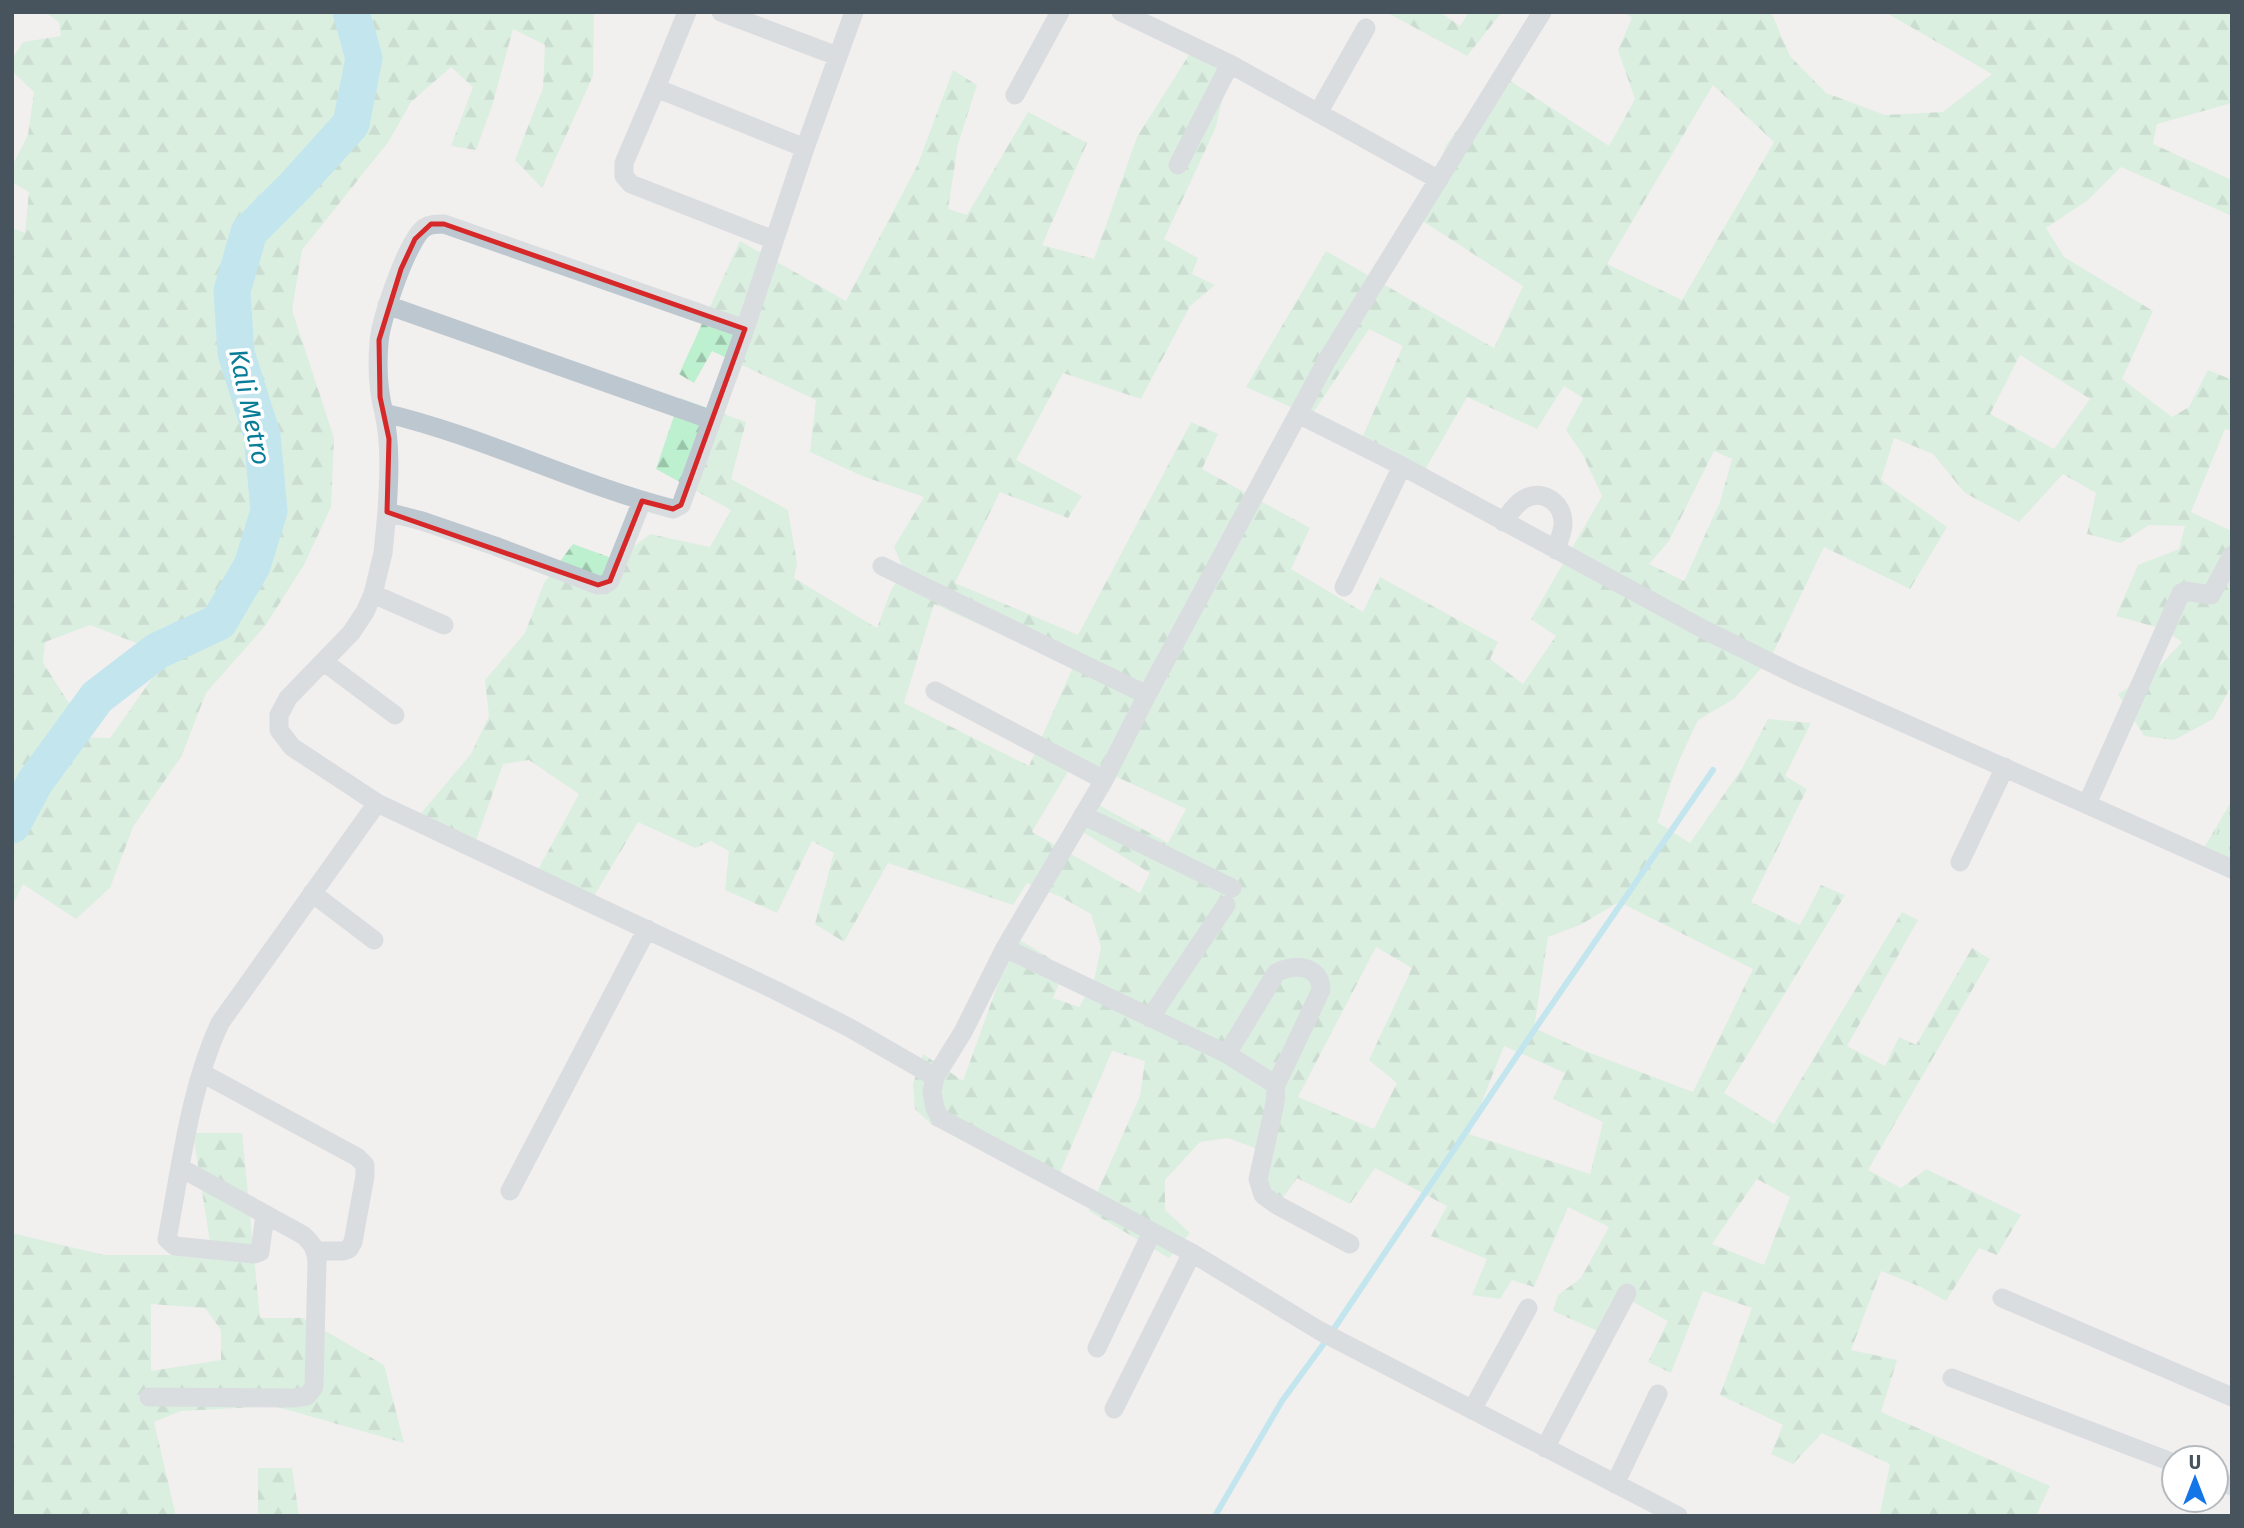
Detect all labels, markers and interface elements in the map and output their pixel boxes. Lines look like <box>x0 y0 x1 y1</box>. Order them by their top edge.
water label: Kali Metro <box>222 346 277 468</box>
north arrow <box>2160 1444 2230 1514</box>
text: U <box>2189 1451 2201 1474</box>

